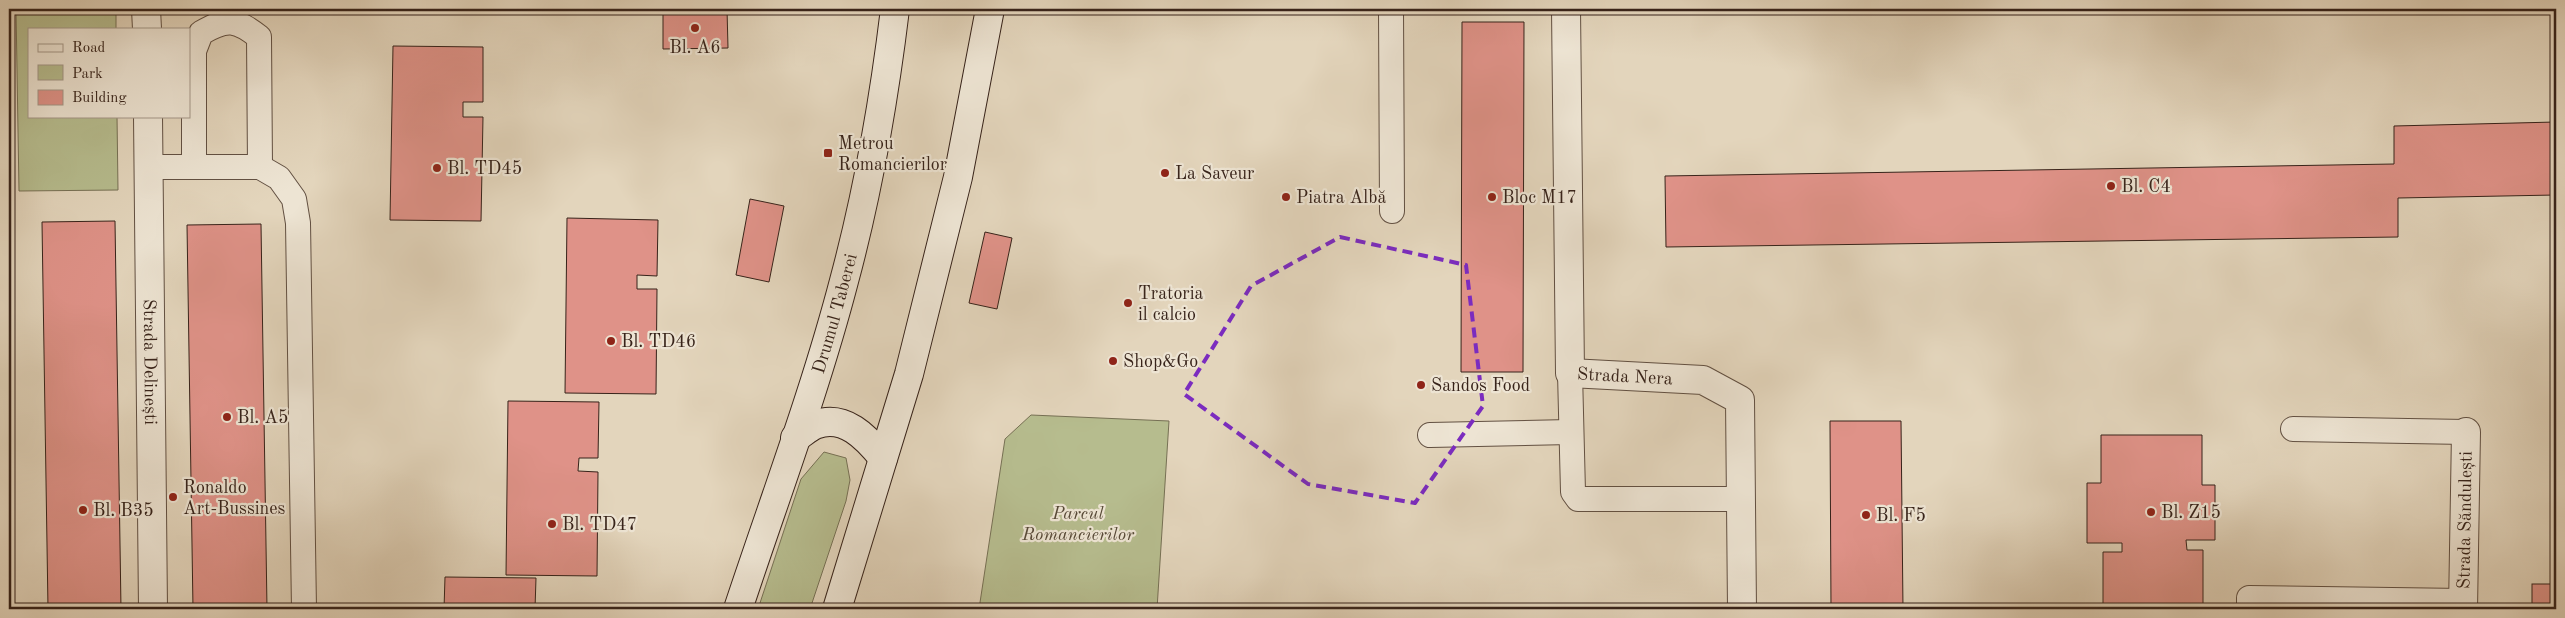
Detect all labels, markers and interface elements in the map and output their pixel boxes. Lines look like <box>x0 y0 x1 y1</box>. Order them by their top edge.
marker: Bl. A6 <box>689 22 701 34</box>
legend <box>28 28 190 118</box>
place label: Bl. A6 <box>669 39 721 57</box>
text: Road <box>72 41 106 56</box>
text: Park <box>72 67 103 82</box>
text: Building <box>72 91 127 106</box>
place label: Metrou Romancierilor <box>838 135 948 174</box>
marker: Metrou Romancierilor <box>822 147 834 159</box>
place label: Bl. TD45 <box>447 160 522 178</box>
marker: Bl. TD45 <box>431 162 443 174</box>
place label: La Saveur <box>1175 165 1255 183</box>
marker: La Saveur <box>1159 167 1171 179</box>
place label: Bl. C4 <box>2121 178 2171 196</box>
marker: Bl. C4 <box>2105 180 2117 192</box>
place label: Piatra Albă <box>1296 189 1386 207</box>
place label: Bloc M17 <box>1502 189 1577 207</box>
marker: Piatra Albă <box>1280 191 1292 203</box>
marker: Bloc M17 <box>1486 191 1498 203</box>
street label: Drumul Taberei <box>810 252 861 376</box>
place label: Tratoria il calcio <box>1138 285 1204 324</box>
marker: Tratoria il calcio <box>1122 297 1134 309</box>
street label: Strada Delinești <box>140 299 159 425</box>
place label: Bl. TD46 <box>621 333 696 351</box>
marker: Bl. TD46 <box>605 335 617 347</box>
place label: Shop&Go <box>1123 353 1198 371</box>
marker: Shop&Go <box>1107 355 1119 367</box>
street label: Strada Nera <box>1577 365 1673 388</box>
place label: Sandos Food <box>1431 377 1530 395</box>
marker: Sandos Food <box>1415 379 1427 391</box>
place label: Bl. A5 <box>237 409 289 427</box>
marker: Bl. A5 <box>221 411 233 423</box>
street label: Strada Săndulești <box>2455 451 2476 589</box>
place label: Ronaldo Art-Bussines <box>183 479 286 518</box>
marker: Ronaldo Art-Bussines <box>167 491 179 503</box>
place label: Bl. B35 <box>93 502 154 520</box>
marker: Bl. B35 <box>77 504 89 516</box>
place label: Bl. Z15 <box>2161 504 2221 522</box>
park label: Parcul Romancierilor <box>1021 505 1135 544</box>
marker: Bl. Z15 <box>2145 506 2157 518</box>
place label: Bl. F5 <box>1876 507 1926 525</box>
marker: Bl. F5 <box>1860 509 1872 521</box>
place label: Bl. TD47 <box>562 516 637 534</box>
marker: Bl. TD47 <box>546 518 558 530</box>

